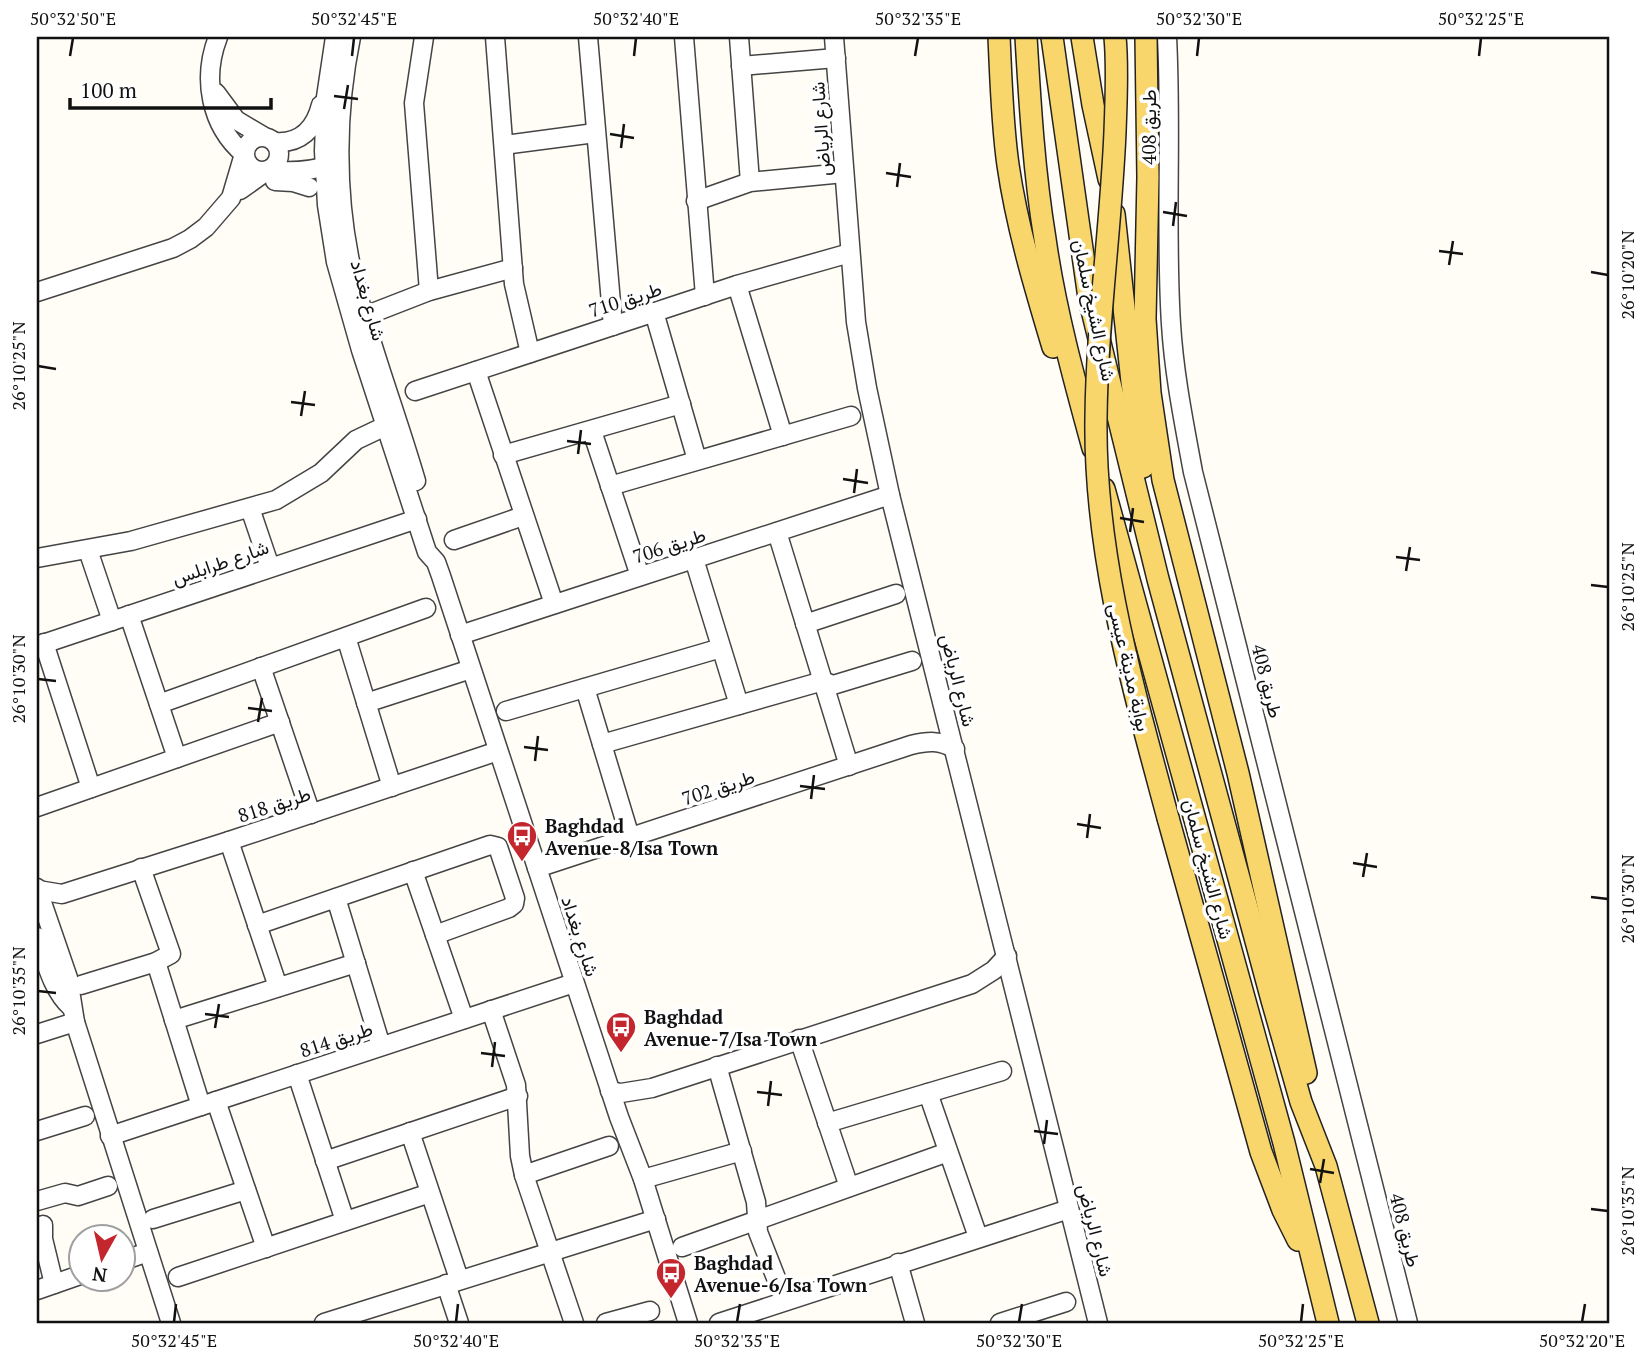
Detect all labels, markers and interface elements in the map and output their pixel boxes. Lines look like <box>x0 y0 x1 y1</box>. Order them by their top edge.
text: 50°32'50"E <box>30 6 116 30</box>
text: 50°32'45"E <box>311 6 397 30</box>
text: 50°32'40"E <box>593 6 679 30</box>
text: 50°32'35"E <box>875 6 961 30</box>
text: 50°32'30"E <box>1156 6 1242 30</box>
text: 50°32'25"E <box>1438 6 1524 30</box>
scale bar <box>70 66 271 110</box>
text: 100 m <box>80 76 137 104</box>
street label: شارع الرياض <box>804 81 837 177</box>
street label: طريق 408 <box>1136 89 1161 165</box>
text: 26°10'20"N <box>1615 230 1639 320</box>
street label: شارع الشيخ سلمان <box>1066 237 1122 384</box>
street label: شارع بغداد <box>345 257 392 344</box>
street label: طريق 710 <box>585 275 665 323</box>
text: 26°10'25"N <box>6 321 30 411</box>
street label: طريق 706 <box>629 521 709 569</box>
street label: شارع طرابلس <box>168 534 272 591</box>
text: 26°10'25"N <box>1615 542 1639 632</box>
street label: بوابة مدينة عيسى <box>1103 600 1157 734</box>
street label: شارع الرياض <box>934 631 983 729</box>
text: 26°10'30"N <box>6 634 30 724</box>
street label: طريق 408 <box>1247 641 1289 721</box>
street label: طريق 702 <box>678 763 758 811</box>
street label: طريق 818 <box>234 780 314 828</box>
street label: شارع الشيخ سلمان <box>1176 796 1240 942</box>
place label: Baghdad Avenue-8/Isa Town <box>545 813 719 860</box>
bus stop icon: Baghdad Avenue-8/Isa Town <box>505 819 539 863</box>
text: 26°10'30"N <box>1615 854 1639 944</box>
street label: شارع بغداد <box>555 893 606 980</box>
text: 26°10'35"N <box>6 946 30 1036</box>
place label: Baghdad Avenue-7/Isa Town <box>644 1004 818 1051</box>
bus stop icon: Baghdad Avenue-7/Isa Town <box>604 1010 638 1054</box>
street label: طريق 814 <box>296 1015 376 1063</box>
text: 26°10'35"N <box>1615 1166 1639 1256</box>
street label: شارع الرياض <box>1071 1181 1120 1279</box>
street label: طريق 408 <box>1385 1190 1427 1270</box>
north arrow <box>66 1224 136 1294</box>
place label: Baghdad Avenue-6/Isa Town <box>694 1250 868 1297</box>
bus stop icon: Baghdad Avenue-6/Isa Town <box>654 1256 688 1300</box>
text: N <box>90 1262 108 1289</box>
text: 50°32'45"E <box>131 1328 217 1352</box>
text: 50°32'40"E <box>413 1328 499 1352</box>
text: 50°32'35"E <box>694 1328 780 1352</box>
text: 50°32'30"E <box>976 1328 1062 1352</box>
text: 50°32'25"E <box>1258 1328 1344 1352</box>
text: 50°32'20"E <box>1539 1328 1625 1352</box>

